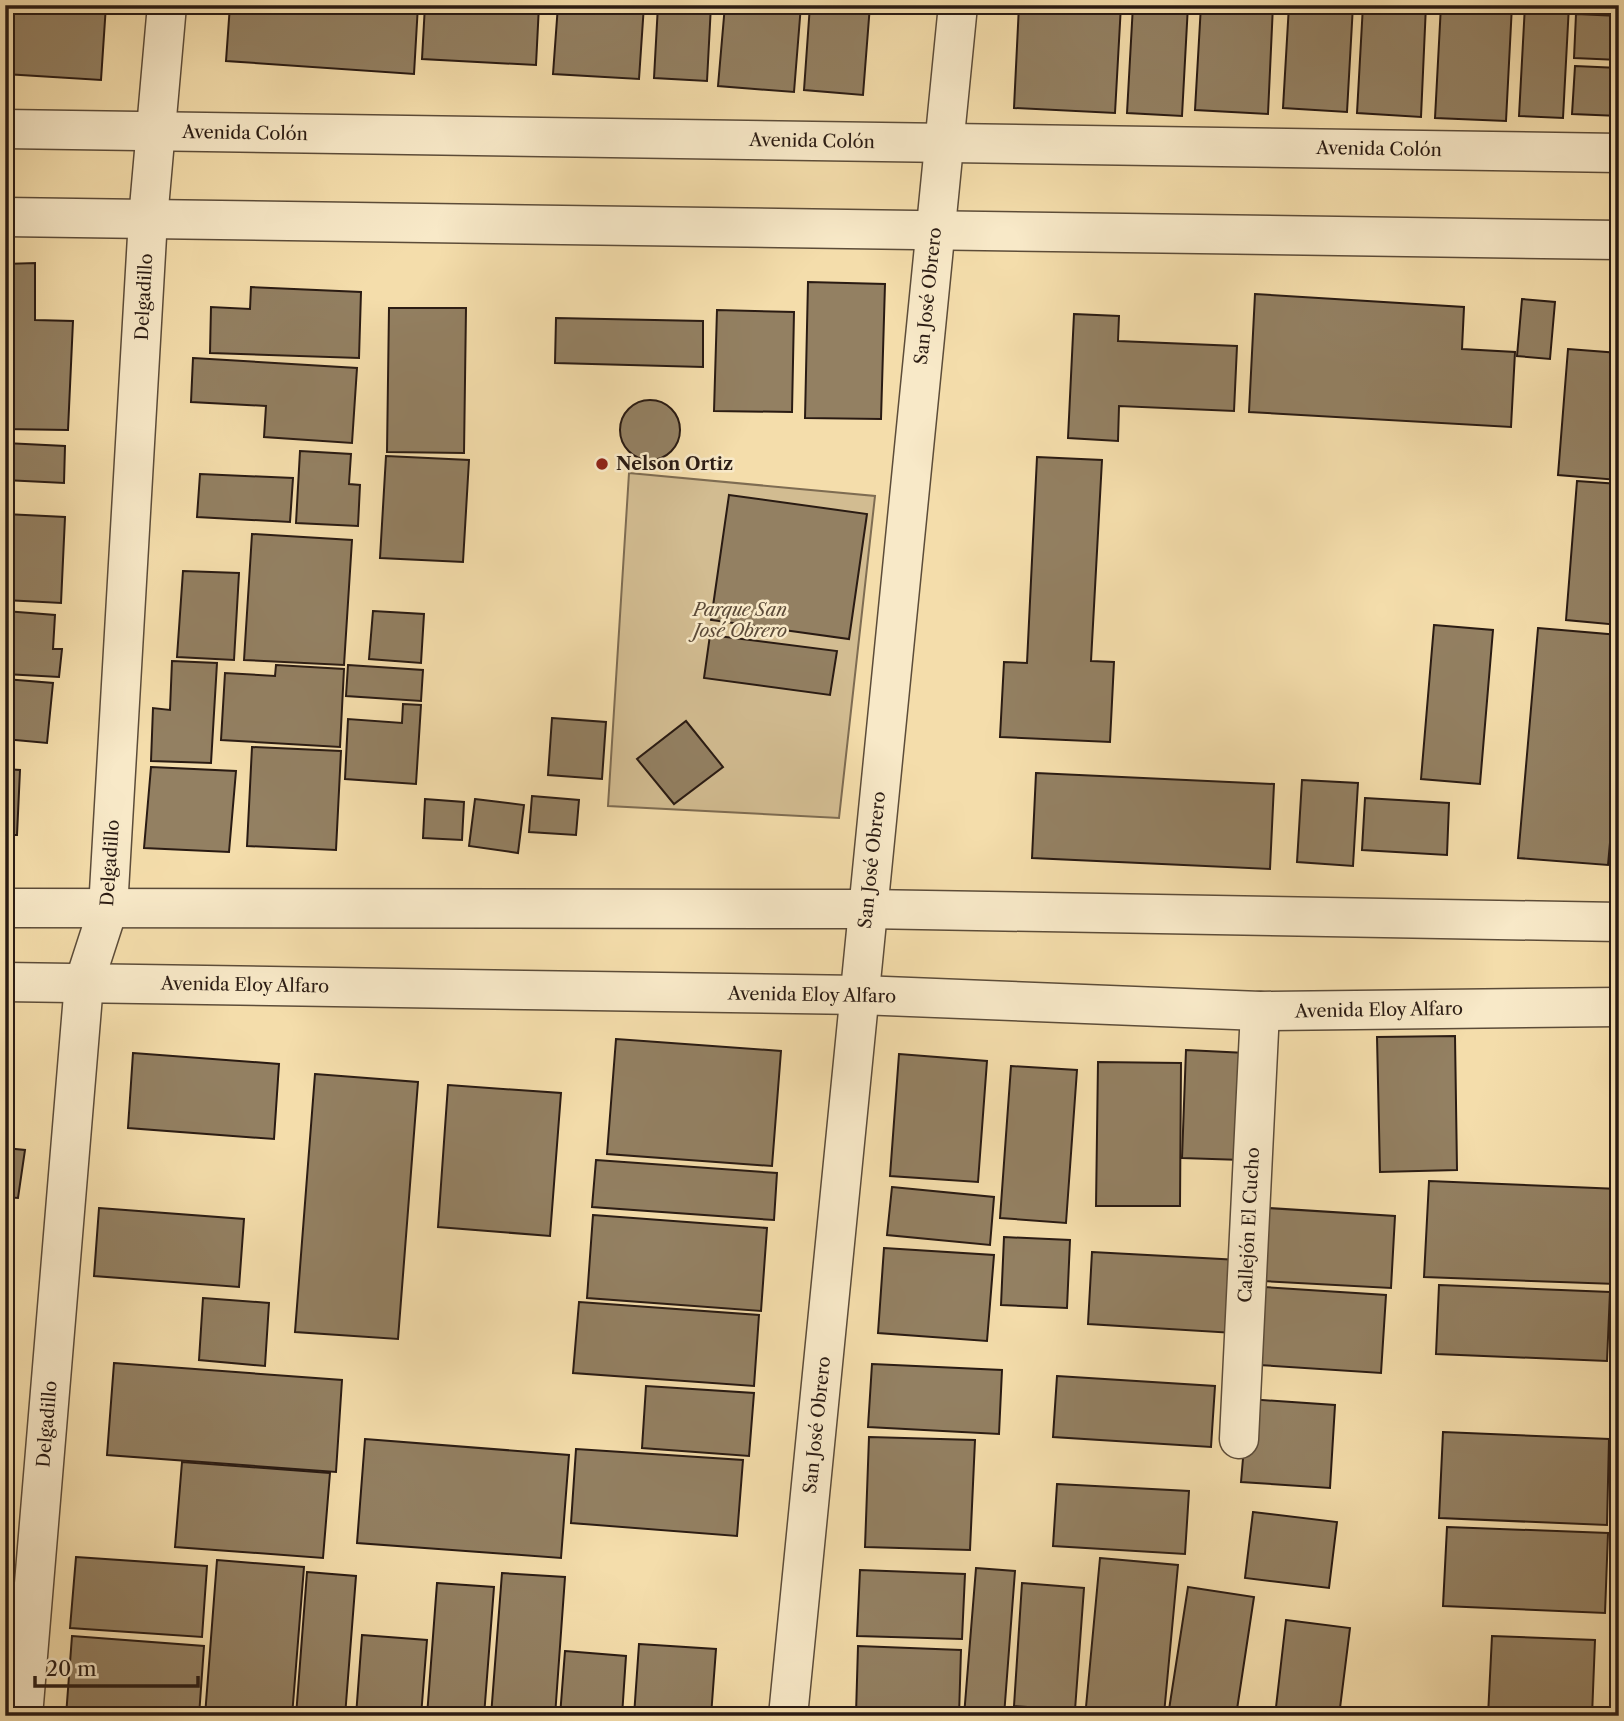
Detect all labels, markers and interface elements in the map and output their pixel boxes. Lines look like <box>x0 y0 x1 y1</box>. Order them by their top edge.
street label: Avenida Colón <box>181 121 308 145</box>
street label: Avenida Colón <box>748 129 875 153</box>
street label: Avenida Colón <box>1315 137 1442 161</box>
street label: San José Obrero <box>910 226 946 366</box>
street label: Delgadillo <box>131 253 157 341</box>
place label: Nelson Ortiz <box>616 453 733 475</box>
marker: Nelson Ortiz <box>594 456 610 472</box>
park label: Parque San José Obrero <box>688 599 787 642</box>
street label: San José Obrero <box>854 790 890 930</box>
street label: Delgadillo <box>96 819 124 907</box>
street label: Avenida Eloy Alfaro <box>160 973 329 997</box>
street label: Avenida Eloy Alfaro <box>727 983 896 1007</box>
street label: Avenida Eloy Alfaro <box>1294 998 1463 1022</box>
street label: Callejón El Cucho <box>1234 1147 1264 1303</box>
street label: San José Obrero <box>799 1355 835 1495</box>
street label: Delgadillo <box>32 1380 62 1468</box>
scale bar <box>35 1644 198 1688</box>
text: 20 m <box>46 1656 97 1681</box>

